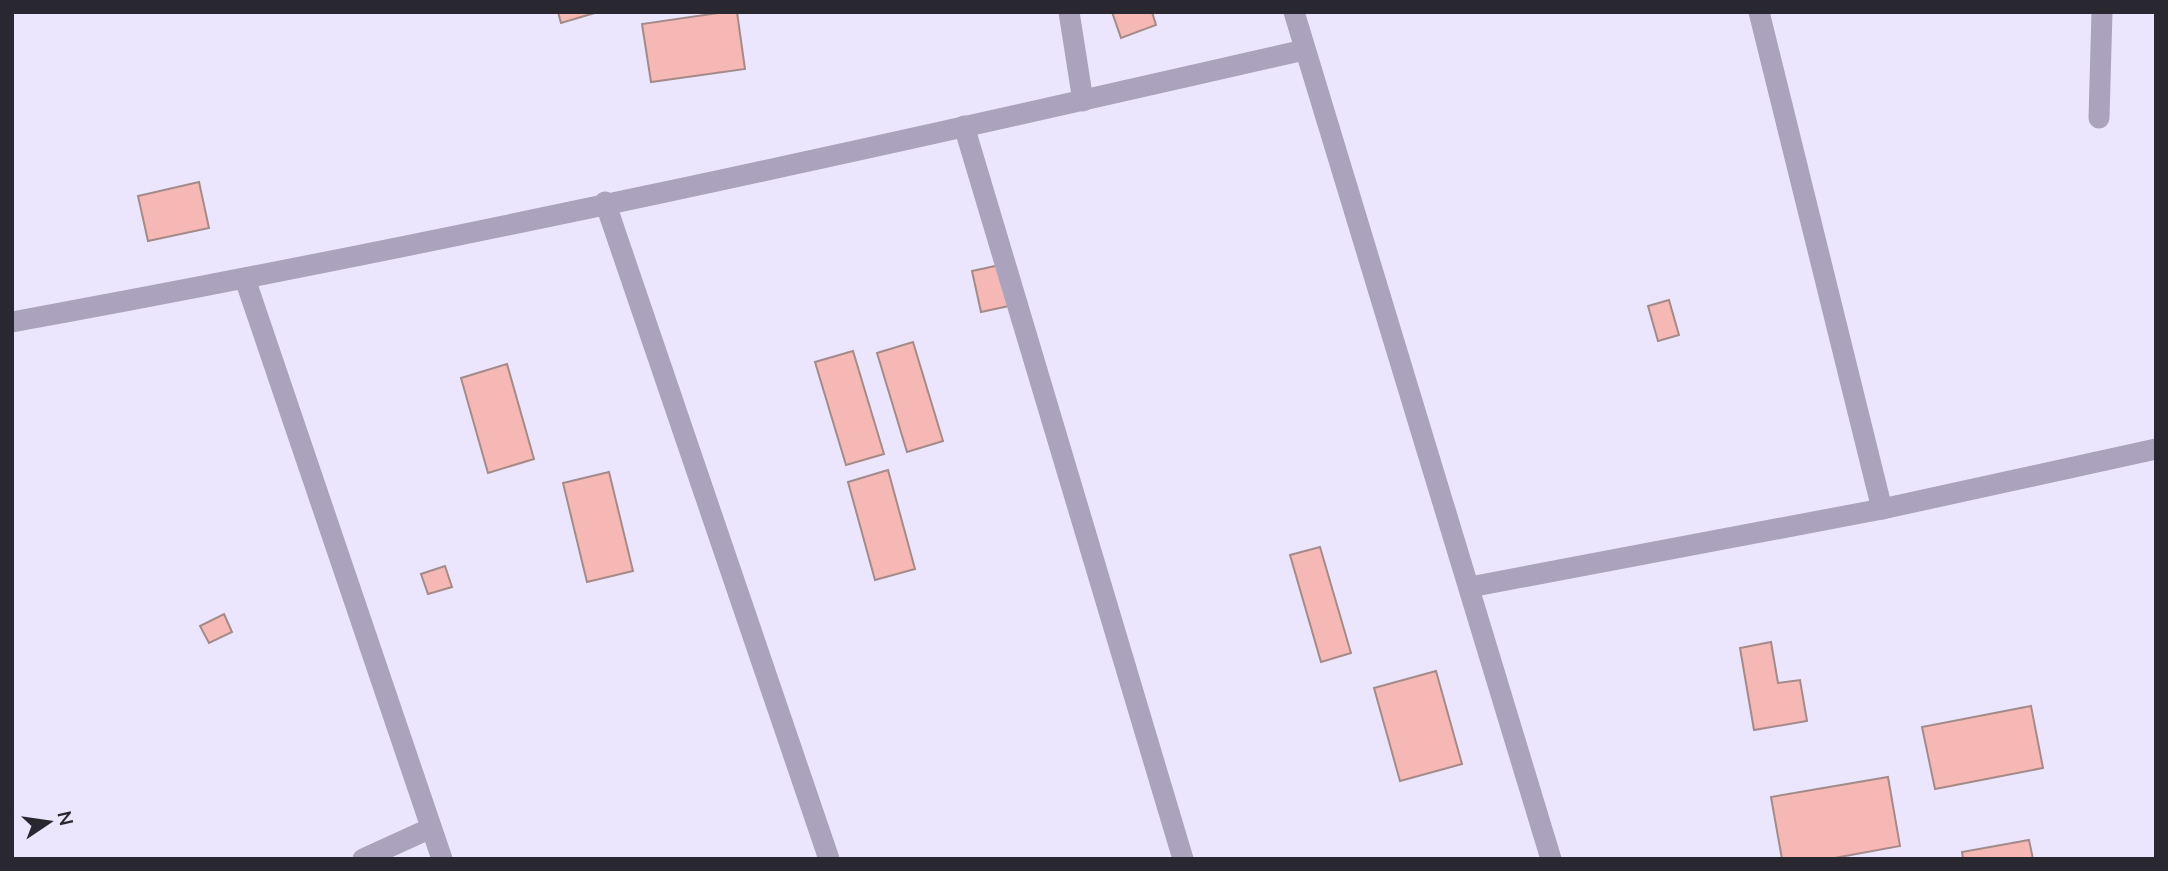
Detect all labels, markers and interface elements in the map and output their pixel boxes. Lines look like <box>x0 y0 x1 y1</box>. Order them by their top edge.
north arrow <box>14 787 84 857</box>
text: N <box>52 808 79 828</box>

